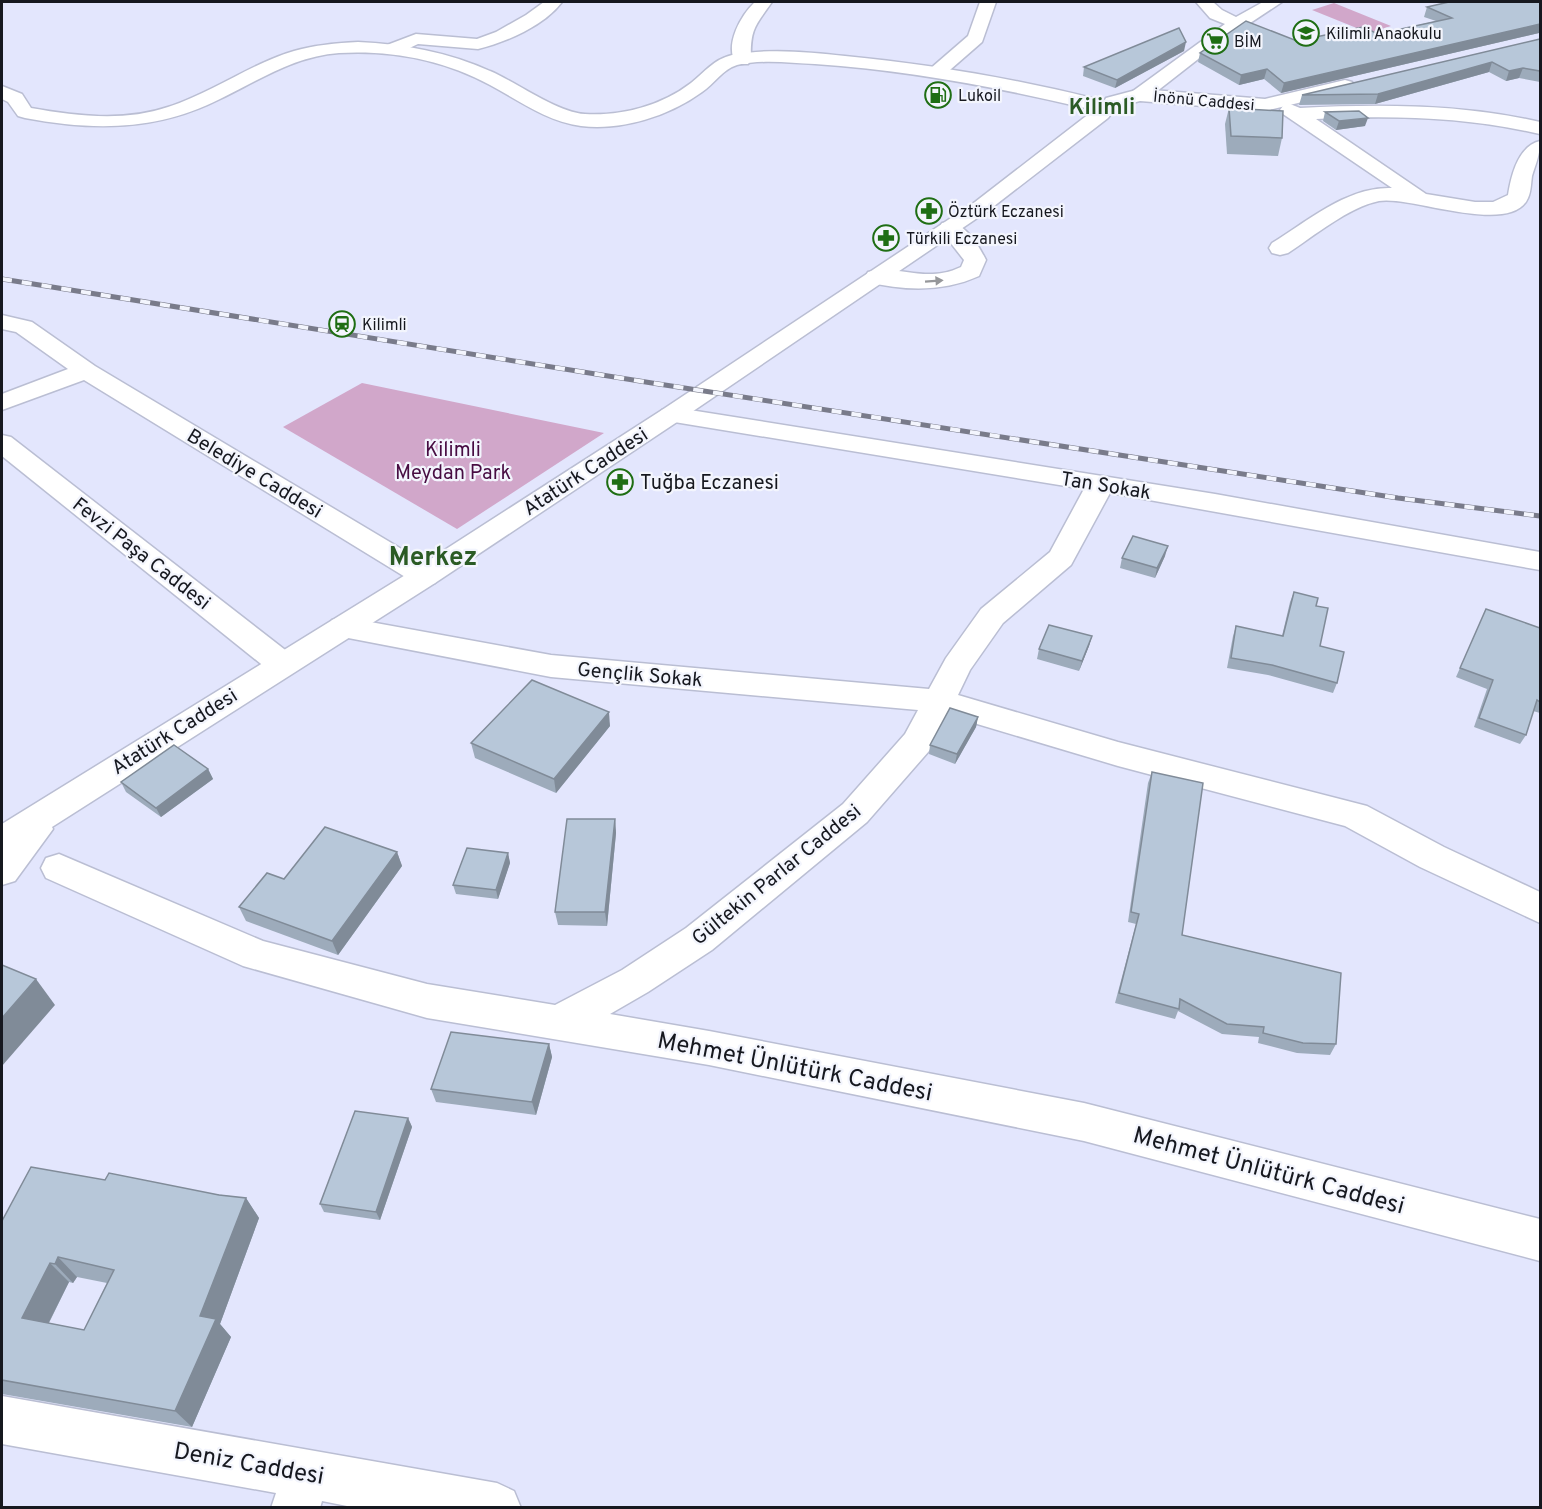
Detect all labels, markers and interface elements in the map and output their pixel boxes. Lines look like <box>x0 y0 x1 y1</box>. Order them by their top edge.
school or university icon: Kilimli Anaokulu <box>1291 18 1321 48</box>
place label: Kilimli Anaokulu <box>1326 25 1442 45</box>
supermarket icon: BİM <box>1200 26 1230 56</box>
place label: BİM <box>1234 32 1262 53</box>
fuel station icon: Lukoil <box>923 80 953 110</box>
place label: Lukoil <box>958 87 1001 107</box>
street label: İnönü Caddesi <box>1152 87 1255 116</box>
district label: Kilimli <box>1069 95 1135 122</box>
pharmacy icon: Öztürk Eczanesi <box>914 196 944 226</box>
place label: Öztürk Eczanesi <box>948 201 1064 223</box>
pharmacy icon: Türkili Eczanesi <box>871 223 901 253</box>
place label: Türkili Eczanesi <box>906 230 1017 250</box>
one-way arrow <box>925 277 944 286</box>
station icon: Kilimli <box>327 309 357 339</box>
place label: Kilimli <box>362 316 407 336</box>
street label: Atatürk Caddesi <box>519 423 654 523</box>
street label: Belediye Caddesi <box>181 424 327 526</box>
park label: Kilimli Meydan Park <box>395 438 511 487</box>
pharmacy icon: Tuğba Eczanesi <box>605 467 635 497</box>
street label: Tan Sokak <box>1059 467 1153 507</box>
place label: Tuğba Eczanesi <box>640 471 779 497</box>
street label: Fevzi Paşa Caddesi <box>66 493 215 617</box>
district label: Merkez <box>389 542 477 575</box>
street label: Gençlik Sokak <box>576 658 704 694</box>
street label: Atatürk Caddesi <box>107 684 243 782</box>
street label: Gültekin Parlar Caddesi <box>687 799 867 952</box>
street label: Mehmet Ünlütürk Caddesi <box>654 1025 935 1109</box>
street label: Mehmet Ünlütürk Caddesi <box>1130 1119 1408 1223</box>
street label: Deniz Caddesi <box>171 1437 326 1493</box>

